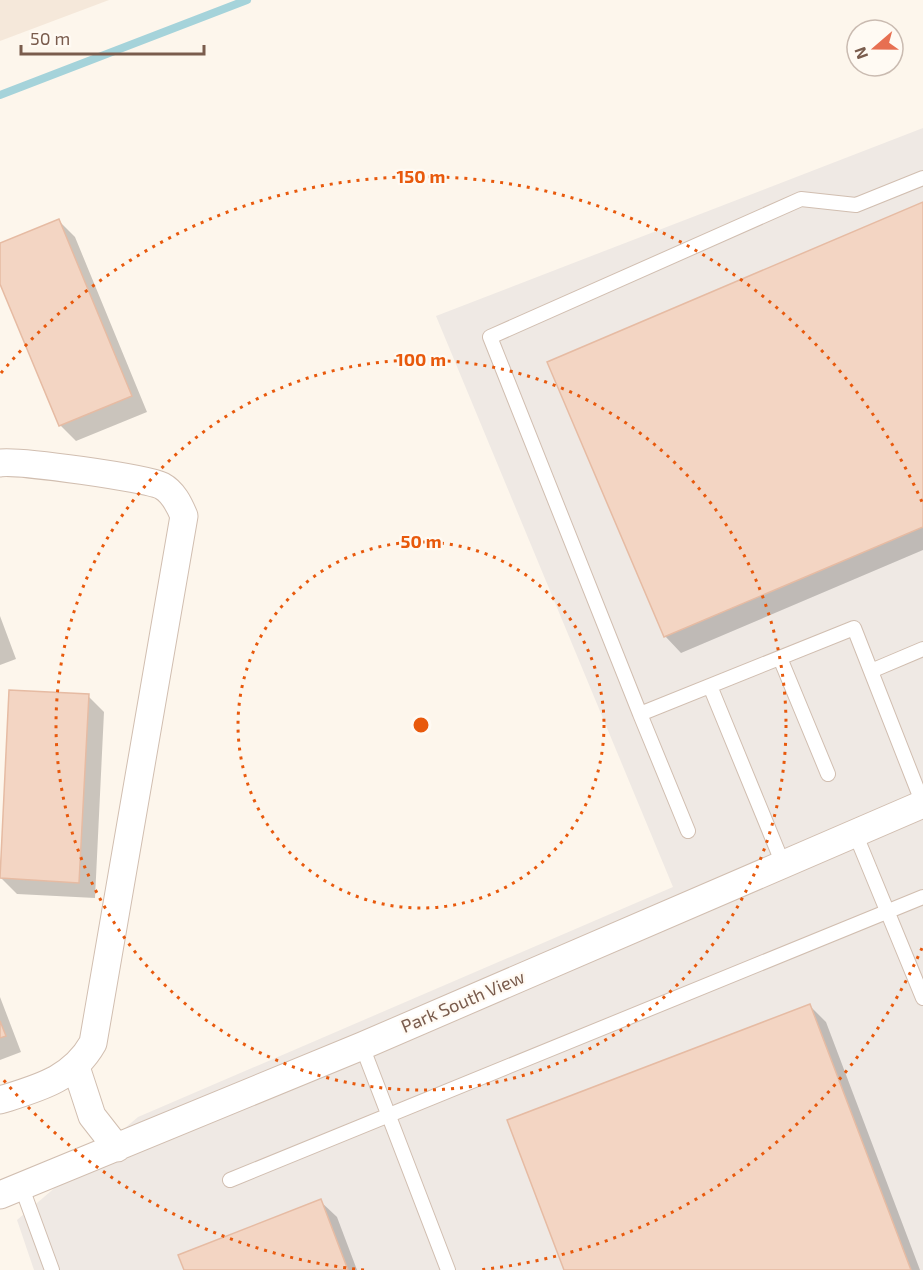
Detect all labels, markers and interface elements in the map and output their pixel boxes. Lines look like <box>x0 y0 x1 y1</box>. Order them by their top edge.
scale bar <box>21 18 204 56</box>
north arrow <box>845 18 905 78</box>
text: 50 m <box>30 27 70 49</box>
text: N <box>850 45 871 62</box>
text: 150 m <box>397 165 445 187</box>
text: 100 m <box>396 348 446 370</box>
text: 50 m <box>400 530 442 552</box>
centre of rings <box>411 715 431 735</box>
street label: Park South View <box>398 965 528 1037</box>

